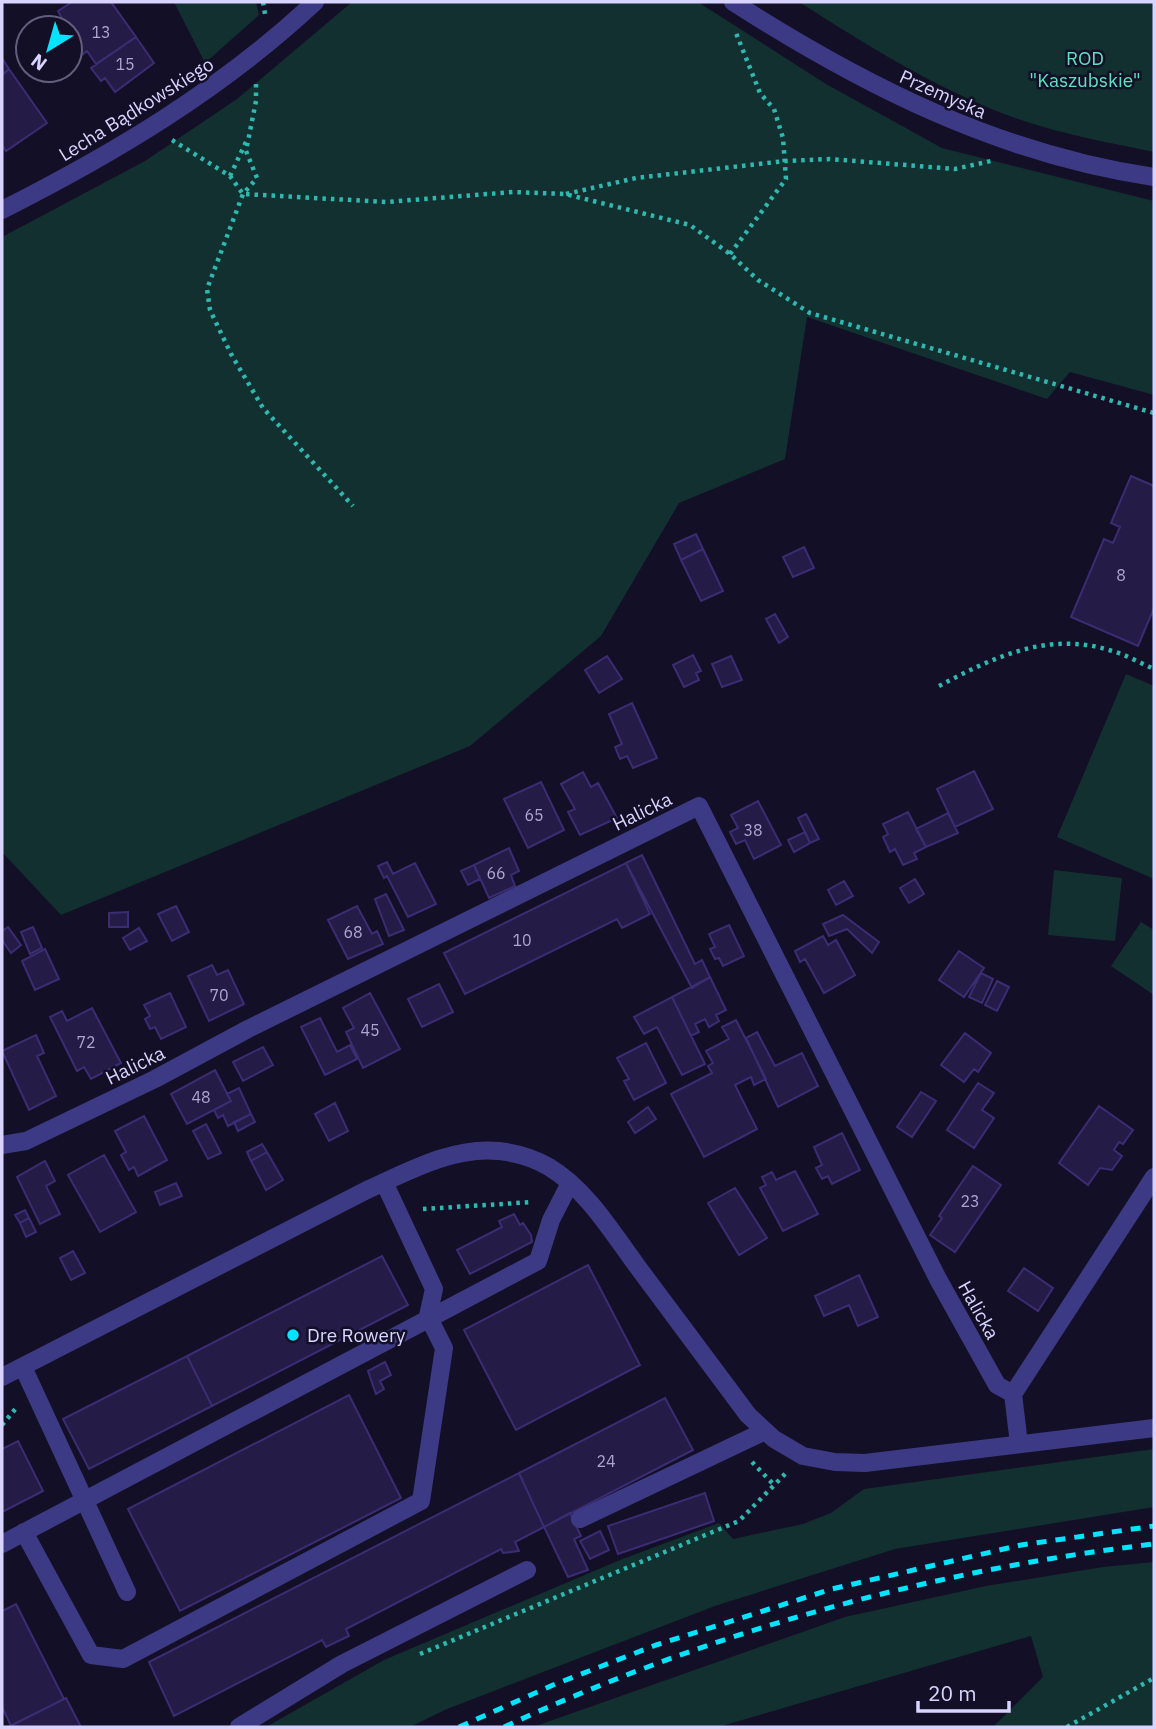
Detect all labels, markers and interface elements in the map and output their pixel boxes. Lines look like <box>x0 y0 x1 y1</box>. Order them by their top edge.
north arrow <box>14 14 84 84</box>
house number: 13 <box>91 22 111 42</box>
park label: ROD "Kaszubskie" <box>1029 46 1141 92</box>
text: N <box>26 49 51 76</box>
street label: Lecha Bądkowskiego <box>54 52 218 166</box>
house number: 15 <box>115 54 135 74</box>
street label: Przemyska <box>896 64 990 124</box>
house number: 8 <box>1116 565 1126 585</box>
street label: Halicka <box>608 786 676 836</box>
house number: 65 <box>524 805 544 825</box>
house number: 38 <box>743 820 763 840</box>
house number: 66 <box>486 863 506 883</box>
house number: 68 <box>343 922 363 942</box>
house number: 10 <box>512 930 532 950</box>
house number: 70 <box>209 985 229 1005</box>
house number: 45 <box>360 1020 380 1040</box>
house number: 72 <box>76 1032 96 1052</box>
street label: Halicka <box>101 1040 169 1090</box>
house number: 48 <box>191 1087 211 1107</box>
house number: 23 <box>960 1191 980 1211</box>
street label: Halicka <box>953 1277 1005 1343</box>
place label: Dre Rowery <box>307 1323 406 1347</box>
marker: Dre Rowery <box>285 1327 301 1343</box>
house number: 24 <box>596 1451 616 1471</box>
scale bar <box>918 1670 1009 1714</box>
text: 20 m <box>928 1679 977 1707</box>

